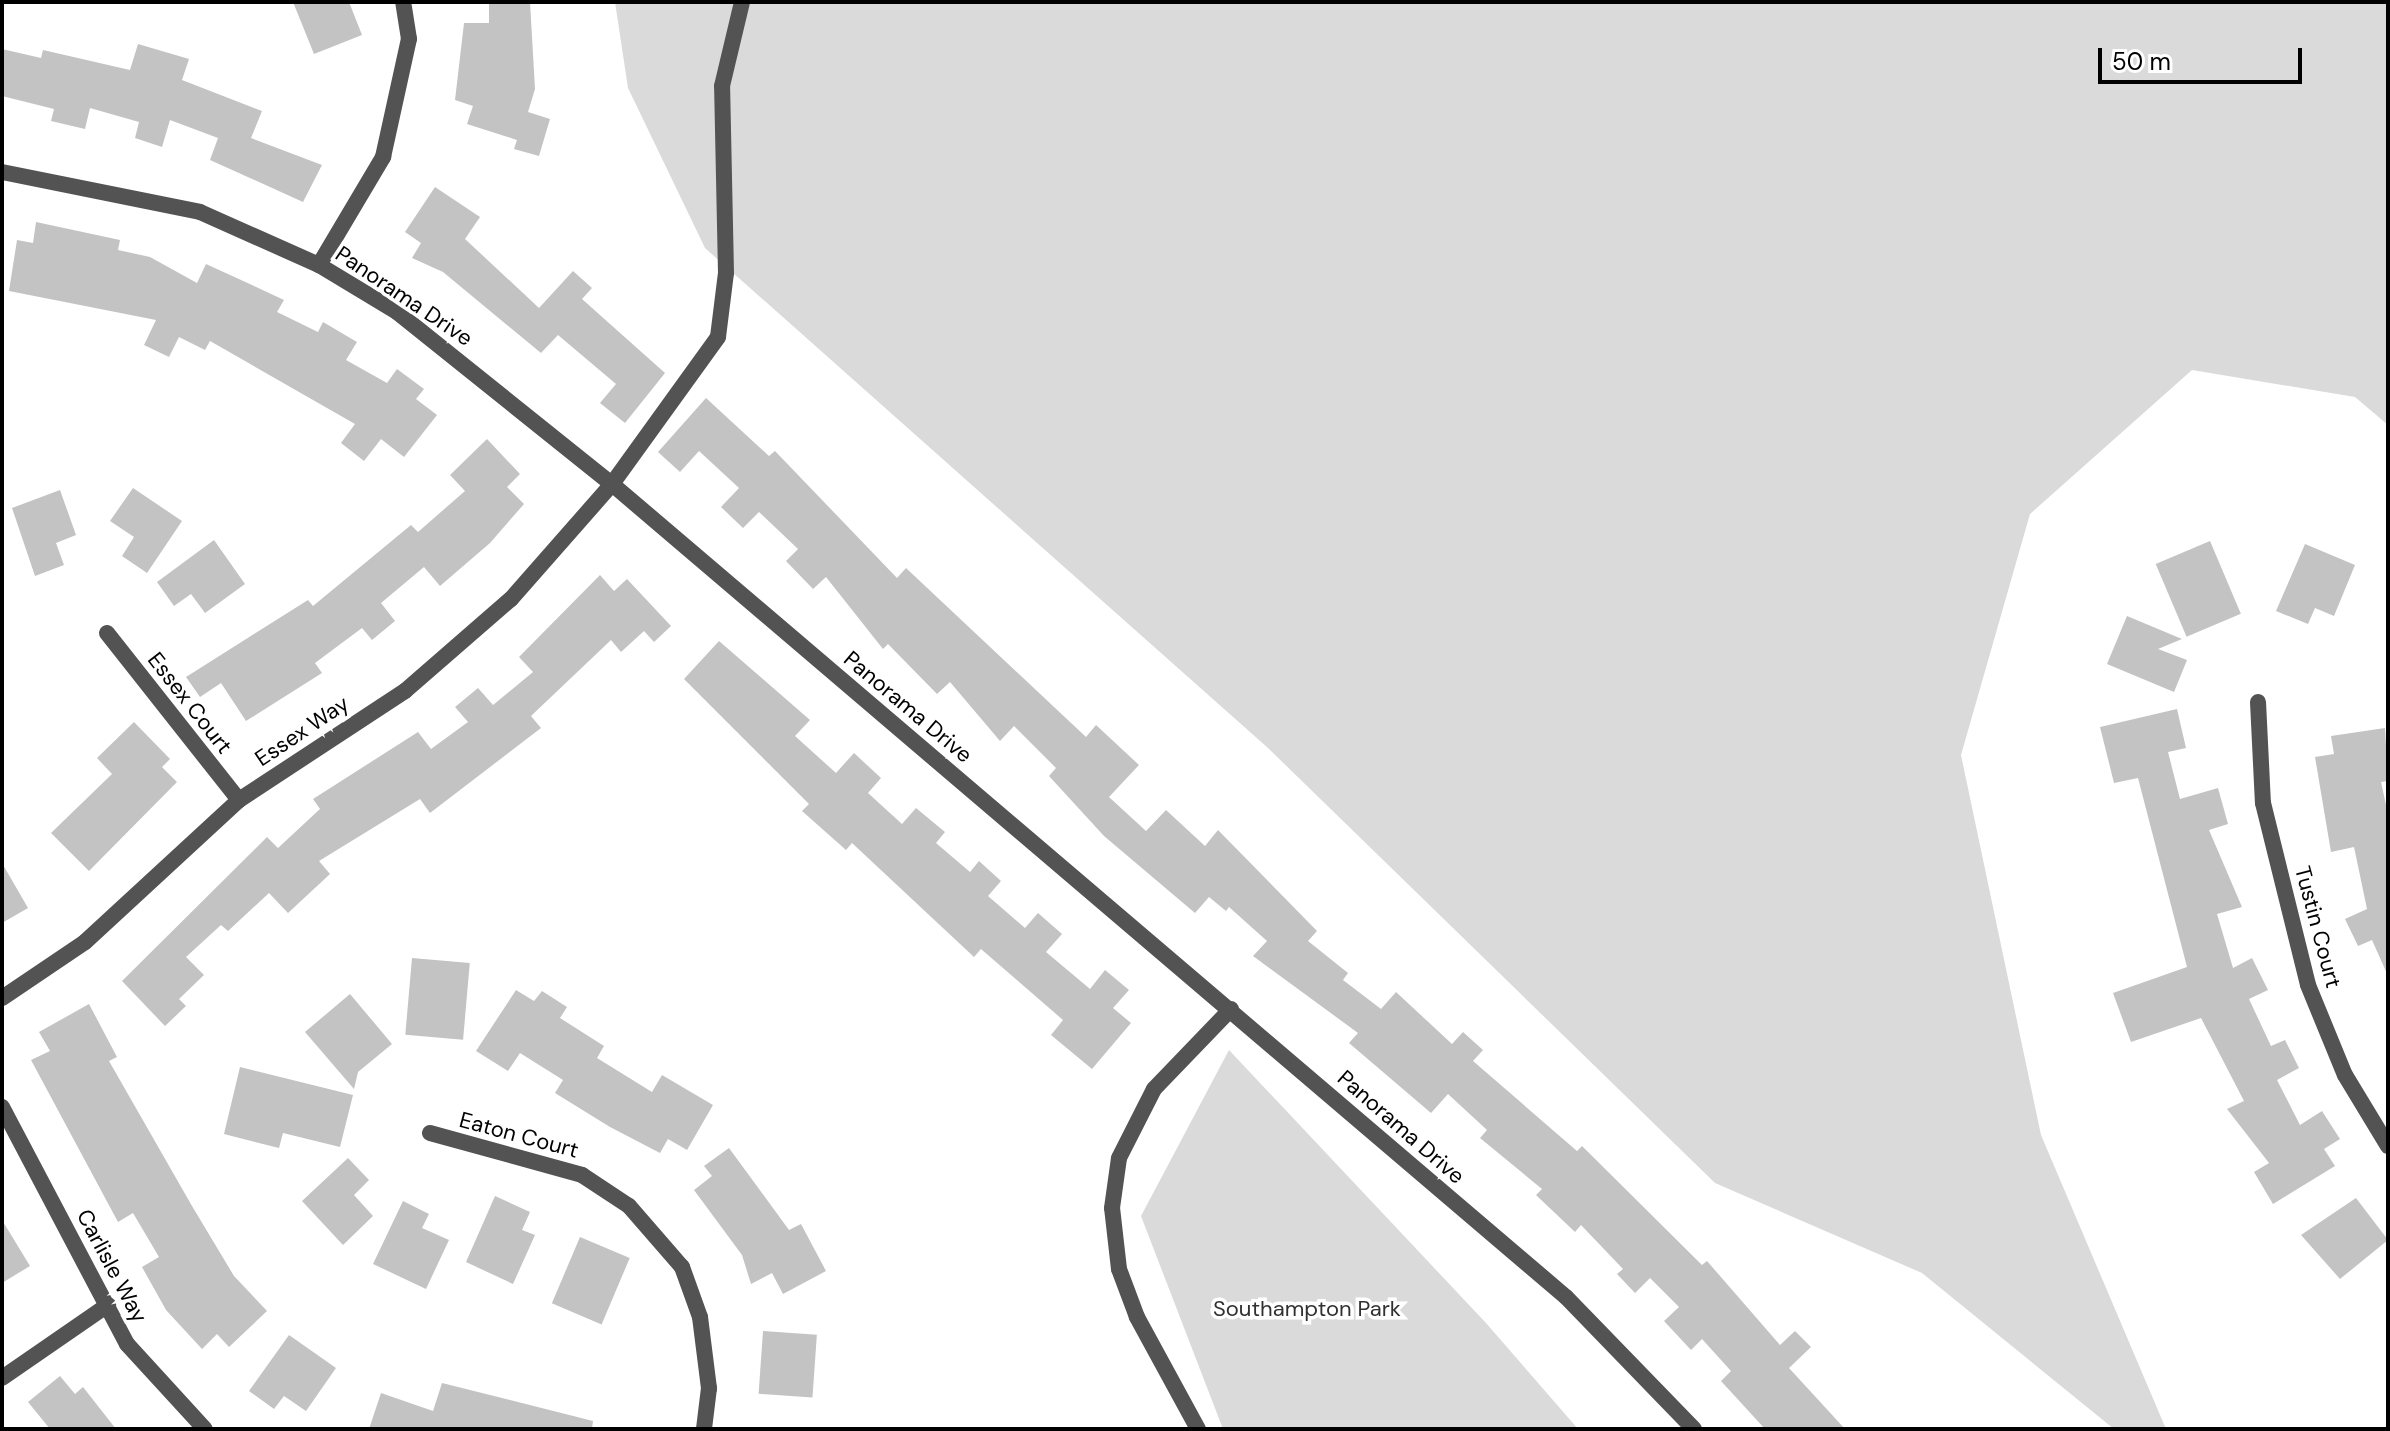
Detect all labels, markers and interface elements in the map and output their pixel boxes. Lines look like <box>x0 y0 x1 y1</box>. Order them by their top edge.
scale bar <box>2102 32 2306 82</box>
text: 50 m <box>2112 46 2171 77</box>
street label: Panorama Drive <box>330 240 478 352</box>
street label: Panorama Drive <box>838 646 978 768</box>
street label: Essex Court <box>142 647 238 759</box>
street label: Essex Way <box>250 690 354 772</box>
street label: Tustin Court <box>2289 863 2347 991</box>
street label: Panorama Drive <box>1332 1065 1470 1189</box>
street label: Eaton Court <box>457 1106 581 1164</box>
street label: Carlisle Way <box>71 1205 153 1327</box>
park label: Southampton Park <box>1213 1296 1401 1322</box>

